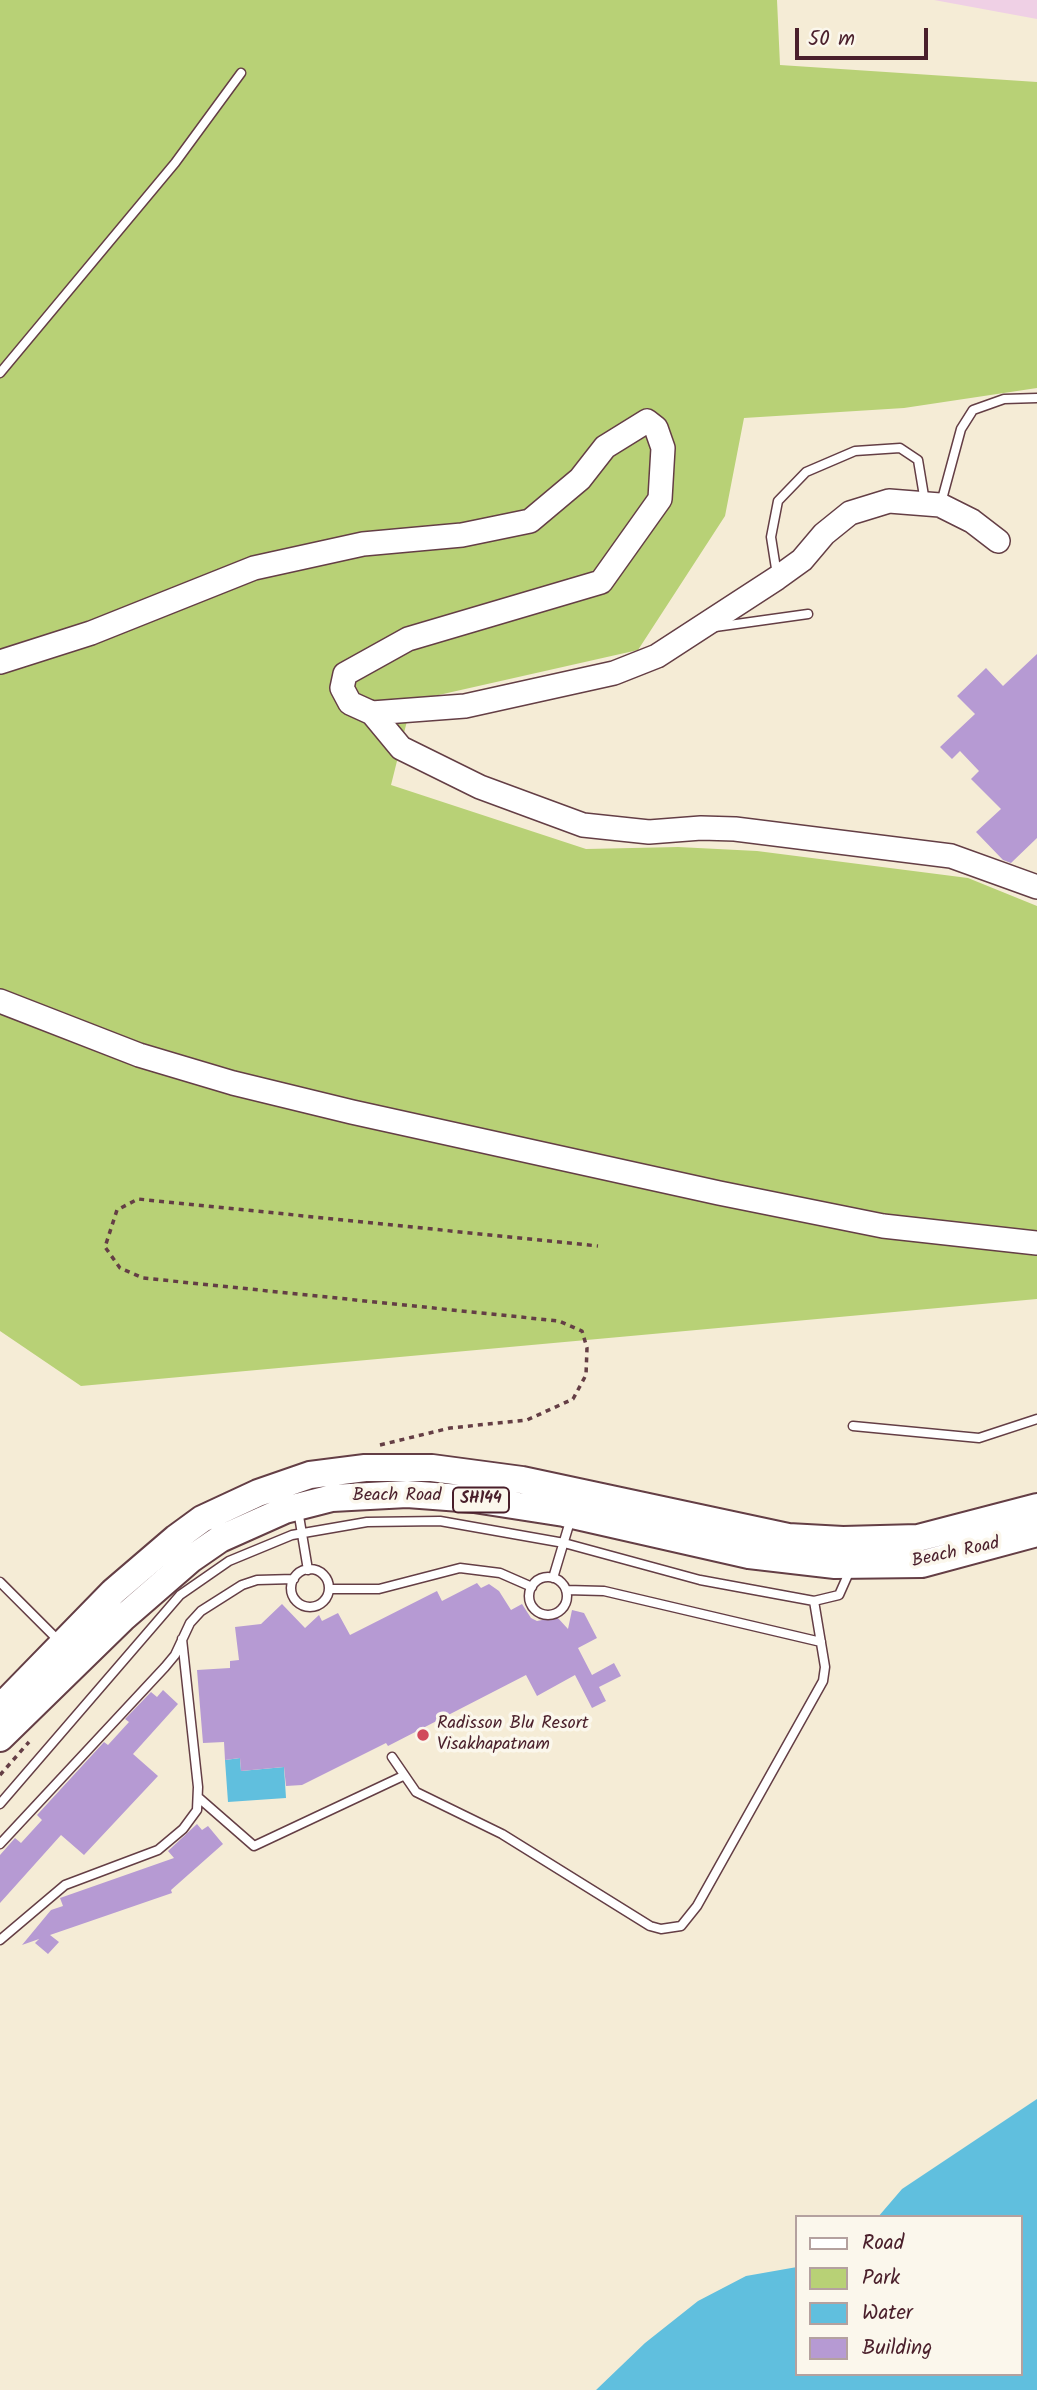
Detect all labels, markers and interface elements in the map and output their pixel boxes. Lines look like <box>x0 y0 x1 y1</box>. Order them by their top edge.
scale bar <box>799 14 932 58</box>
text: 50 m <box>808 23 855 56</box>
street label: Beach Road <box>353 1486 441 1508</box>
road number: SH144 <box>453 1488 509 1512</box>
street label: Beach Road <box>910 1534 1002 1574</box>
place label: Radisson Blu Resort Visakhapatnam <box>437 1714 589 1756</box>
marker: Radisson Blu Resort Visakhapatnam <box>415 1727 431 1743</box>
legend <box>796 2215 1023 2376</box>
text: Road <box>862 2227 904 2260</box>
text: Park <box>862 2262 900 2295</box>
text: Water <box>862 2297 913 2330</box>
text: Building <box>862 2332 932 2365</box>

